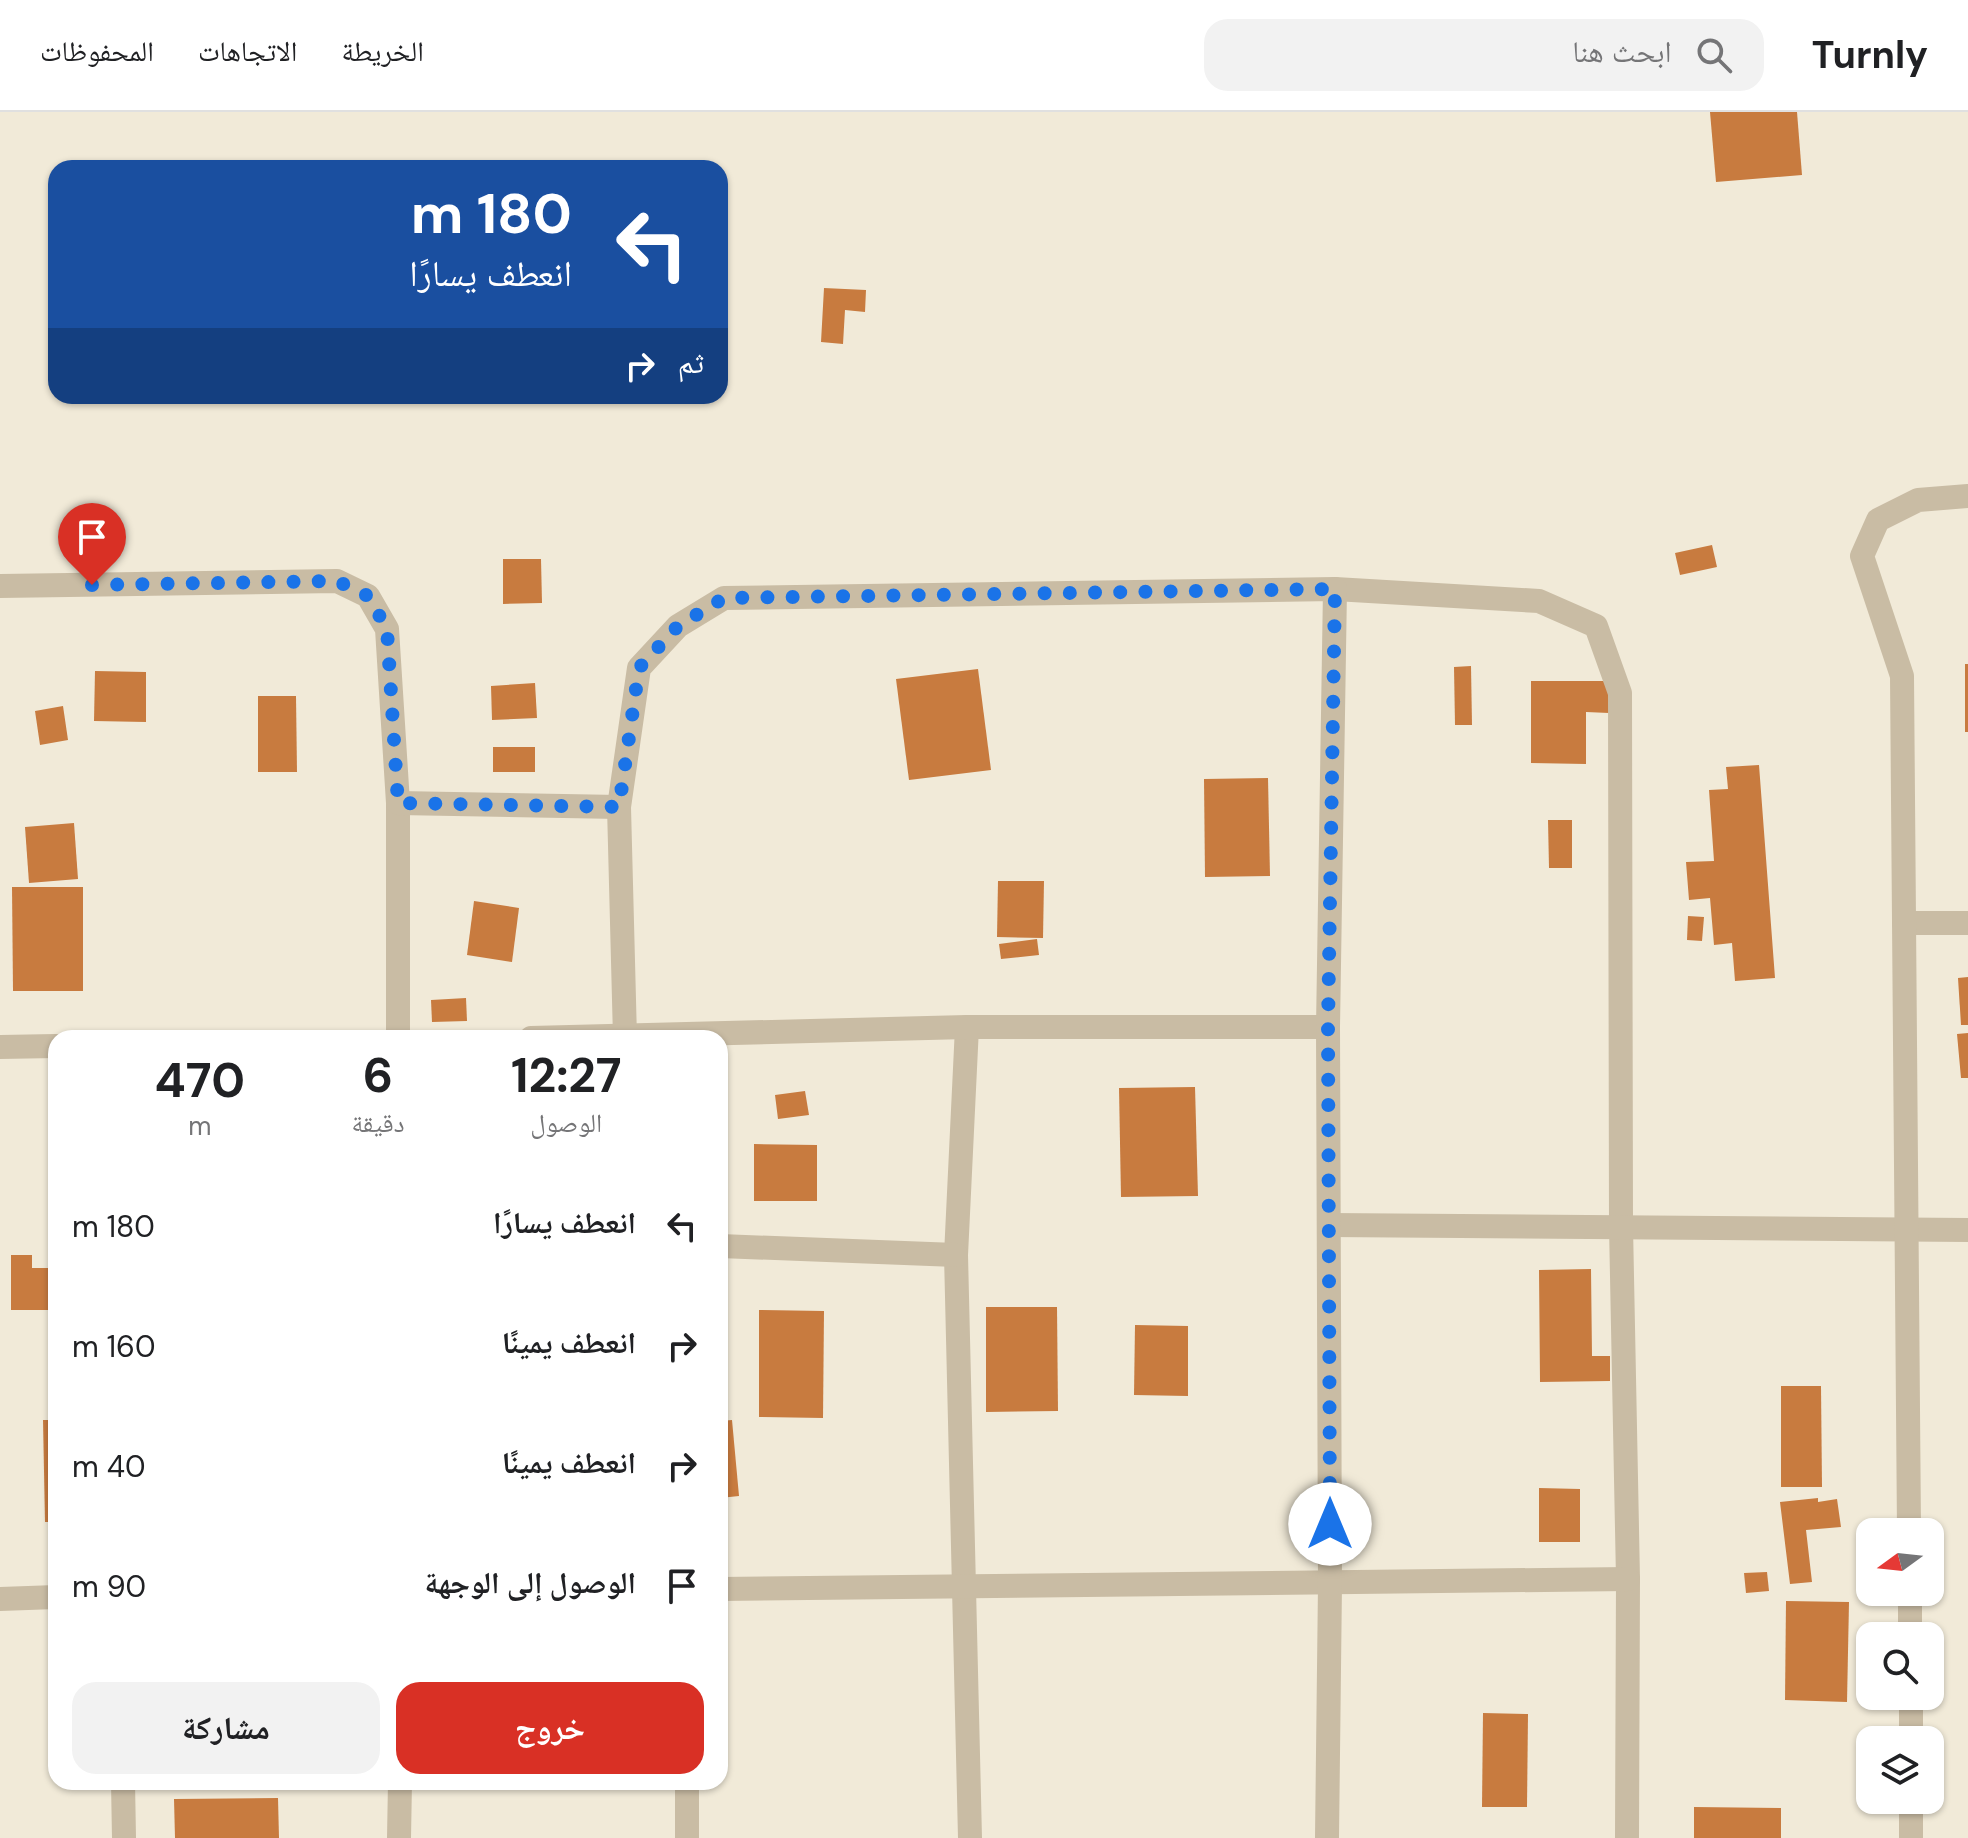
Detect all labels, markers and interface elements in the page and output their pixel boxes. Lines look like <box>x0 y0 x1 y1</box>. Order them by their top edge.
search box <box>1204 19 1764 91</box>
text: Turnly <box>1812 30 1928 80</box>
text: ابحث هنا <box>1572 32 1672 71</box>
text: المحفوظات <box>40 33 154 70</box>
text: الاتجاهات <box>198 33 297 70</box>
text: الخريطة <box>341 33 424 70</box>
icon: search <box>1692 33 1736 77</box>
text: 180 m <box>411 177 572 250</box>
icon: left <box>600 192 704 296</box>
text: انعطف يسارًا <box>409 250 572 297</box>
text: ثم <box>678 343 704 382</box>
icon: right <box>618 344 662 388</box>
pin <box>58 503 126 585</box>
icon: arrive <box>70 515 114 559</box>
text: 6 <box>363 1044 393 1107</box>
text: 12:27 <box>511 1044 621 1107</box>
text: 470 <box>155 1049 245 1112</box>
text: دقيقة <box>352 1106 404 1140</box>
text: الوصول <box>530 1106 602 1140</box>
text: m <box>188 1109 211 1143</box>
text: انعطف يسارًا <box>493 1203 636 1242</box>
icon: left <box>660 1204 704 1248</box>
text: 180 m <box>72 1207 155 1246</box>
text: انعطف يمينًا <box>502 1323 636 1362</box>
icon: right <box>660 1324 704 1368</box>
text: 160 m <box>72 1327 155 1366</box>
text: انعطف يمينًا <box>502 1443 636 1482</box>
icon: right <box>660 1444 704 1488</box>
text: 40 m <box>72 1447 145 1486</box>
position arrow <box>1288 1482 1372 1566</box>
north arrow <box>1856 1518 1944 1606</box>
map controls <box>1856 1518 1944 1814</box>
text: الوصول إلى الوجهة <box>425 1563 636 1602</box>
icon: arrive <box>660 1564 704 1608</box>
text: 90 m <box>72 1567 146 1606</box>
button: search <box>1856 1622 1944 1710</box>
button: مشاركة <box>72 1682 380 1774</box>
button: خروج <box>396 1682 704 1774</box>
button: layers <box>1856 1726 1944 1814</box>

